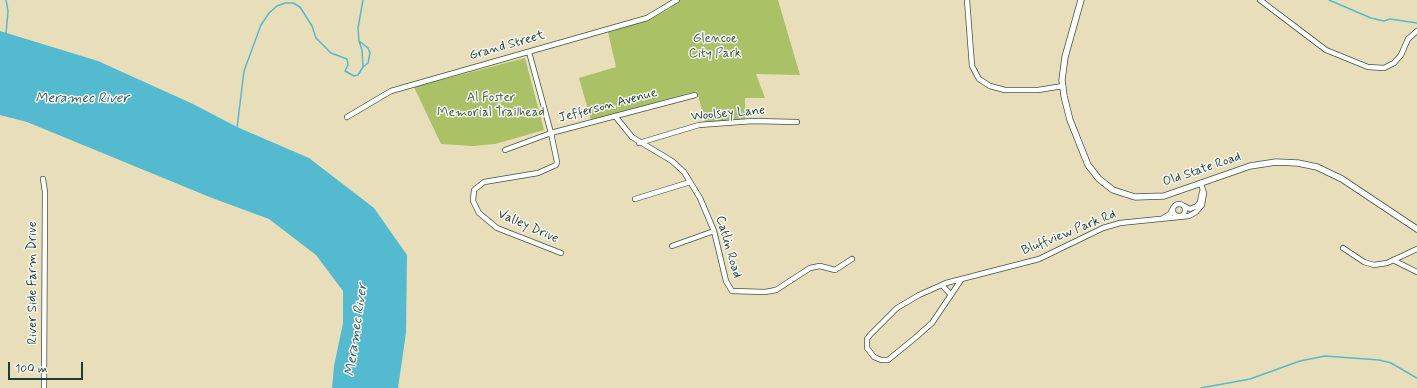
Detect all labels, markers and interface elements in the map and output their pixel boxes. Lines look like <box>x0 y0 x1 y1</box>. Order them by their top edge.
street label: Grand Street <box>468 28 546 64</box>
park label: Glencoe City Park <box>689 31 741 62</box>
street label: Jefferson Avenue <box>557 85 659 127</box>
park label: Al Foster Memorial Trailhead <box>437 90 545 121</box>
water label: Meramec River <box>35 91 129 107</box>
street label: Woolsey Lane <box>690 103 766 125</box>
street label: Old State Road <box>1161 149 1243 191</box>
street label: Valley Drive <box>495 207 561 247</box>
street label: Bluffview Park Rd <box>1019 207 1119 259</box>
street label: Catlin Road <box>712 214 744 280</box>
street label: River Side Farm Drive <box>25 222 41 344</box>
water label: Meramec River <box>342 282 372 378</box>
scale bar <box>10 354 85 380</box>
text: 100 m <box>15 361 47 377</box>

